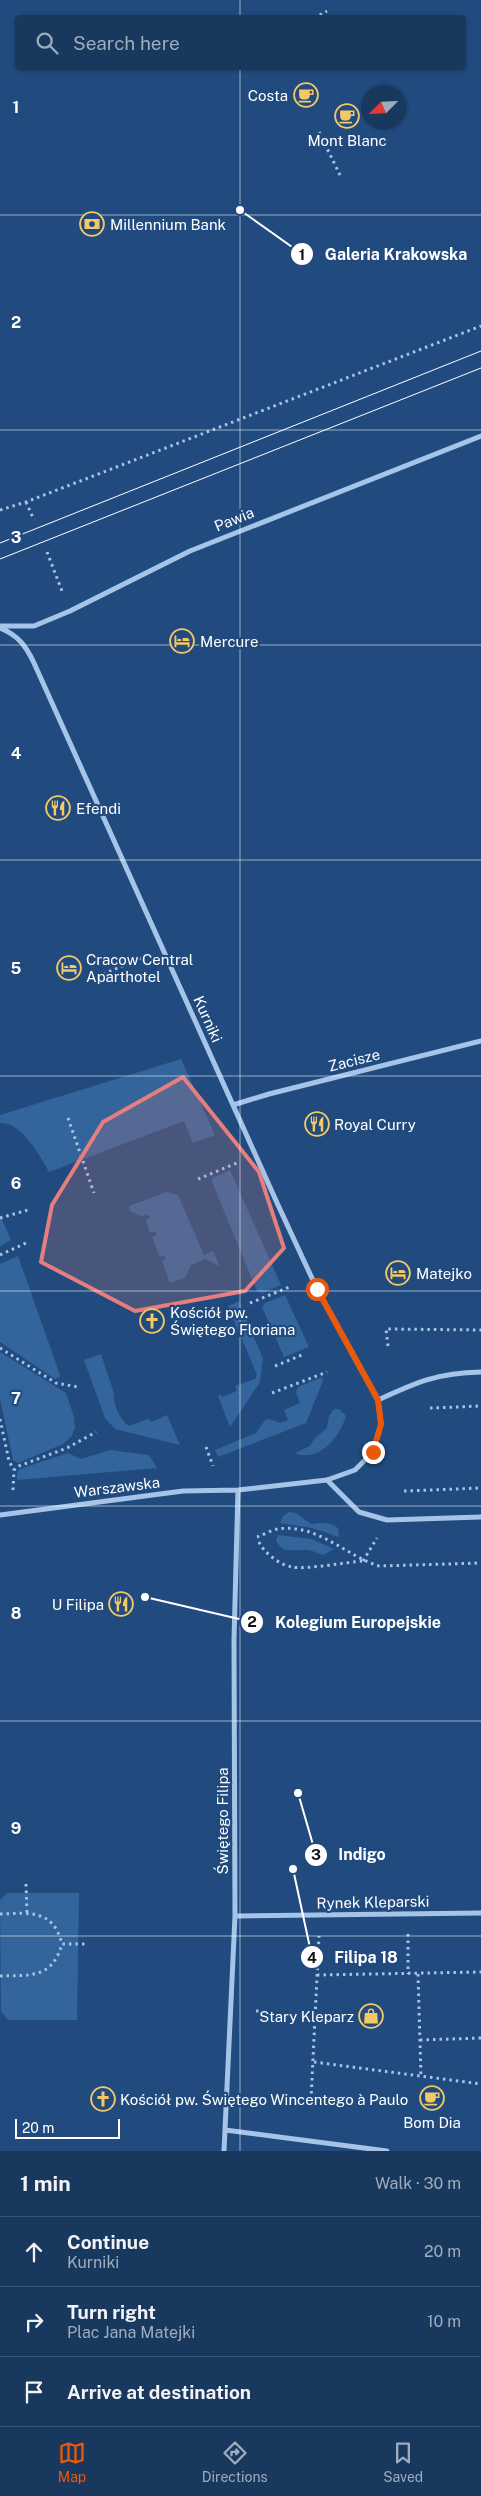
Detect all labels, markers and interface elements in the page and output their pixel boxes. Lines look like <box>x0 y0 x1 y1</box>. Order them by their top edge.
search box <box>15 15 466 70</box>
icon: search <box>33 29 61 57</box>
text: Search here <box>73 32 180 54</box>
cafe icon: Costa <box>293 82 319 108</box>
north arrow <box>361 85 406 130</box>
place label: Costa <box>248 87 288 104</box>
text: 1 <box>13 98 19 117</box>
cafe icon: Mont Blanc <box>334 103 360 129</box>
place label: Mont Blanc <box>307 132 387 149</box>
bank icon: Millennium Bank <box>79 211 105 237</box>
place label: Millennium Bank <box>110 216 226 233</box>
callout: Galeria Krakowska <box>290 239 477 270</box>
text: Galeria Krakowska <box>325 245 467 264</box>
text: 1 <box>299 246 305 263</box>
text: 2 <box>11 313 21 332</box>
street label: Pawia <box>212 503 256 535</box>
text: 3 <box>11 528 21 547</box>
hotel icon: Mercure <box>169 628 195 654</box>
place label: Mercure <box>200 633 259 650</box>
text: 4 <box>11 744 22 763</box>
restaurant icon: Efendi <box>45 795 71 821</box>
place label: Efendi <box>76 800 121 817</box>
place label: Cracow Central Aparthotel <box>86 951 193 985</box>
hotel icon: Cracow Central Aparthotel <box>56 955 82 981</box>
text: 5 <box>11 959 22 978</box>
street label: Kurniki <box>190 993 226 1045</box>
street label: Zacisze <box>326 1045 382 1075</box>
restaurant icon: Royal Curry <box>304 1111 330 1137</box>
place label: Royal Curry <box>334 1116 416 1133</box>
text: 6 <box>11 1174 21 1193</box>
hotel icon: Matejko <box>385 1260 411 1286</box>
place label: Matejko <box>416 1265 472 1282</box>
route start <box>306 1278 329 1301</box>
place label: Kościół pw. Świętego Floriana <box>170 1304 295 1338</box>
church icon: Kościół pw. Świętego Floriana <box>139 1308 165 1334</box>
text: 7 <box>11 1389 21 1408</box>
route end <box>362 1441 385 1464</box>
street label: Warszawska <box>73 1473 161 1501</box>
restaurant icon: U Filipa <box>108 1591 134 1617</box>
place label: U Filipa <box>52 1596 104 1613</box>
text: 8 <box>11 1604 22 1623</box>
callout: Kolegium Europejskie <box>240 1607 451 1638</box>
text: 2 <box>247 1613 257 1630</box>
text: Kolegium Europejskie <box>275 1613 441 1632</box>
street label: Świętego Filipa <box>213 1767 231 1875</box>
text: 9 <box>11 1819 21 1838</box>
callout: Indigo <box>303 1839 396 1870</box>
text: Indigo <box>338 1845 386 1864</box>
text: 3 <box>311 1846 321 1863</box>
street label: Rynek Kleparski <box>316 1893 430 1911</box>
callout: Filipa 18 <box>299 1942 408 1973</box>
text: Filipa 18 <box>334 1948 398 1967</box>
text: 4 <box>307 1949 317 1966</box>
shop icon: Stary Kleparz <box>358 2003 384 2029</box>
place label: Stary Kleparz <box>259 2008 354 2025</box>
cafe icon: Bom Dia <box>419 2085 445 2111</box>
church icon: Kościół pw. Świętego Wincentego à Paulo <box>90 2086 116 2112</box>
place label: Kościół pw. Świętego Wincentego à Paulo <box>120 2090 408 2108</box>
place label: Bom Dia <box>403 2114 461 2131</box>
scale bar <box>15 2116 120 2139</box>
text: 20 m <box>22 2120 54 2136</box>
text: 1 min <box>20 2171 71 2196</box>
text: Walk · 30 m <box>375 2174 461 2193</box>
text: Continue <box>67 2231 149 2253</box>
icon: ahead <box>20 2238 48 2266</box>
text: 20 m <box>424 2242 461 2261</box>
text: Kurniki <box>67 2253 119 2272</box>
text: Turn right <box>67 2301 156 2323</box>
icon: right <box>20 2308 48 2336</box>
text: 10 m <box>427 2312 461 2331</box>
text: Plac Jana Matejki <box>67 2323 195 2342</box>
icon: arrive <box>20 2378 48 2406</box>
text: Arrive at destination <box>67 2381 251 2403</box>
tab: Map <box>58 2439 86 2485</box>
tab: Directions <box>202 2439 268 2485</box>
tab: Saved <box>383 2439 423 2485</box>

